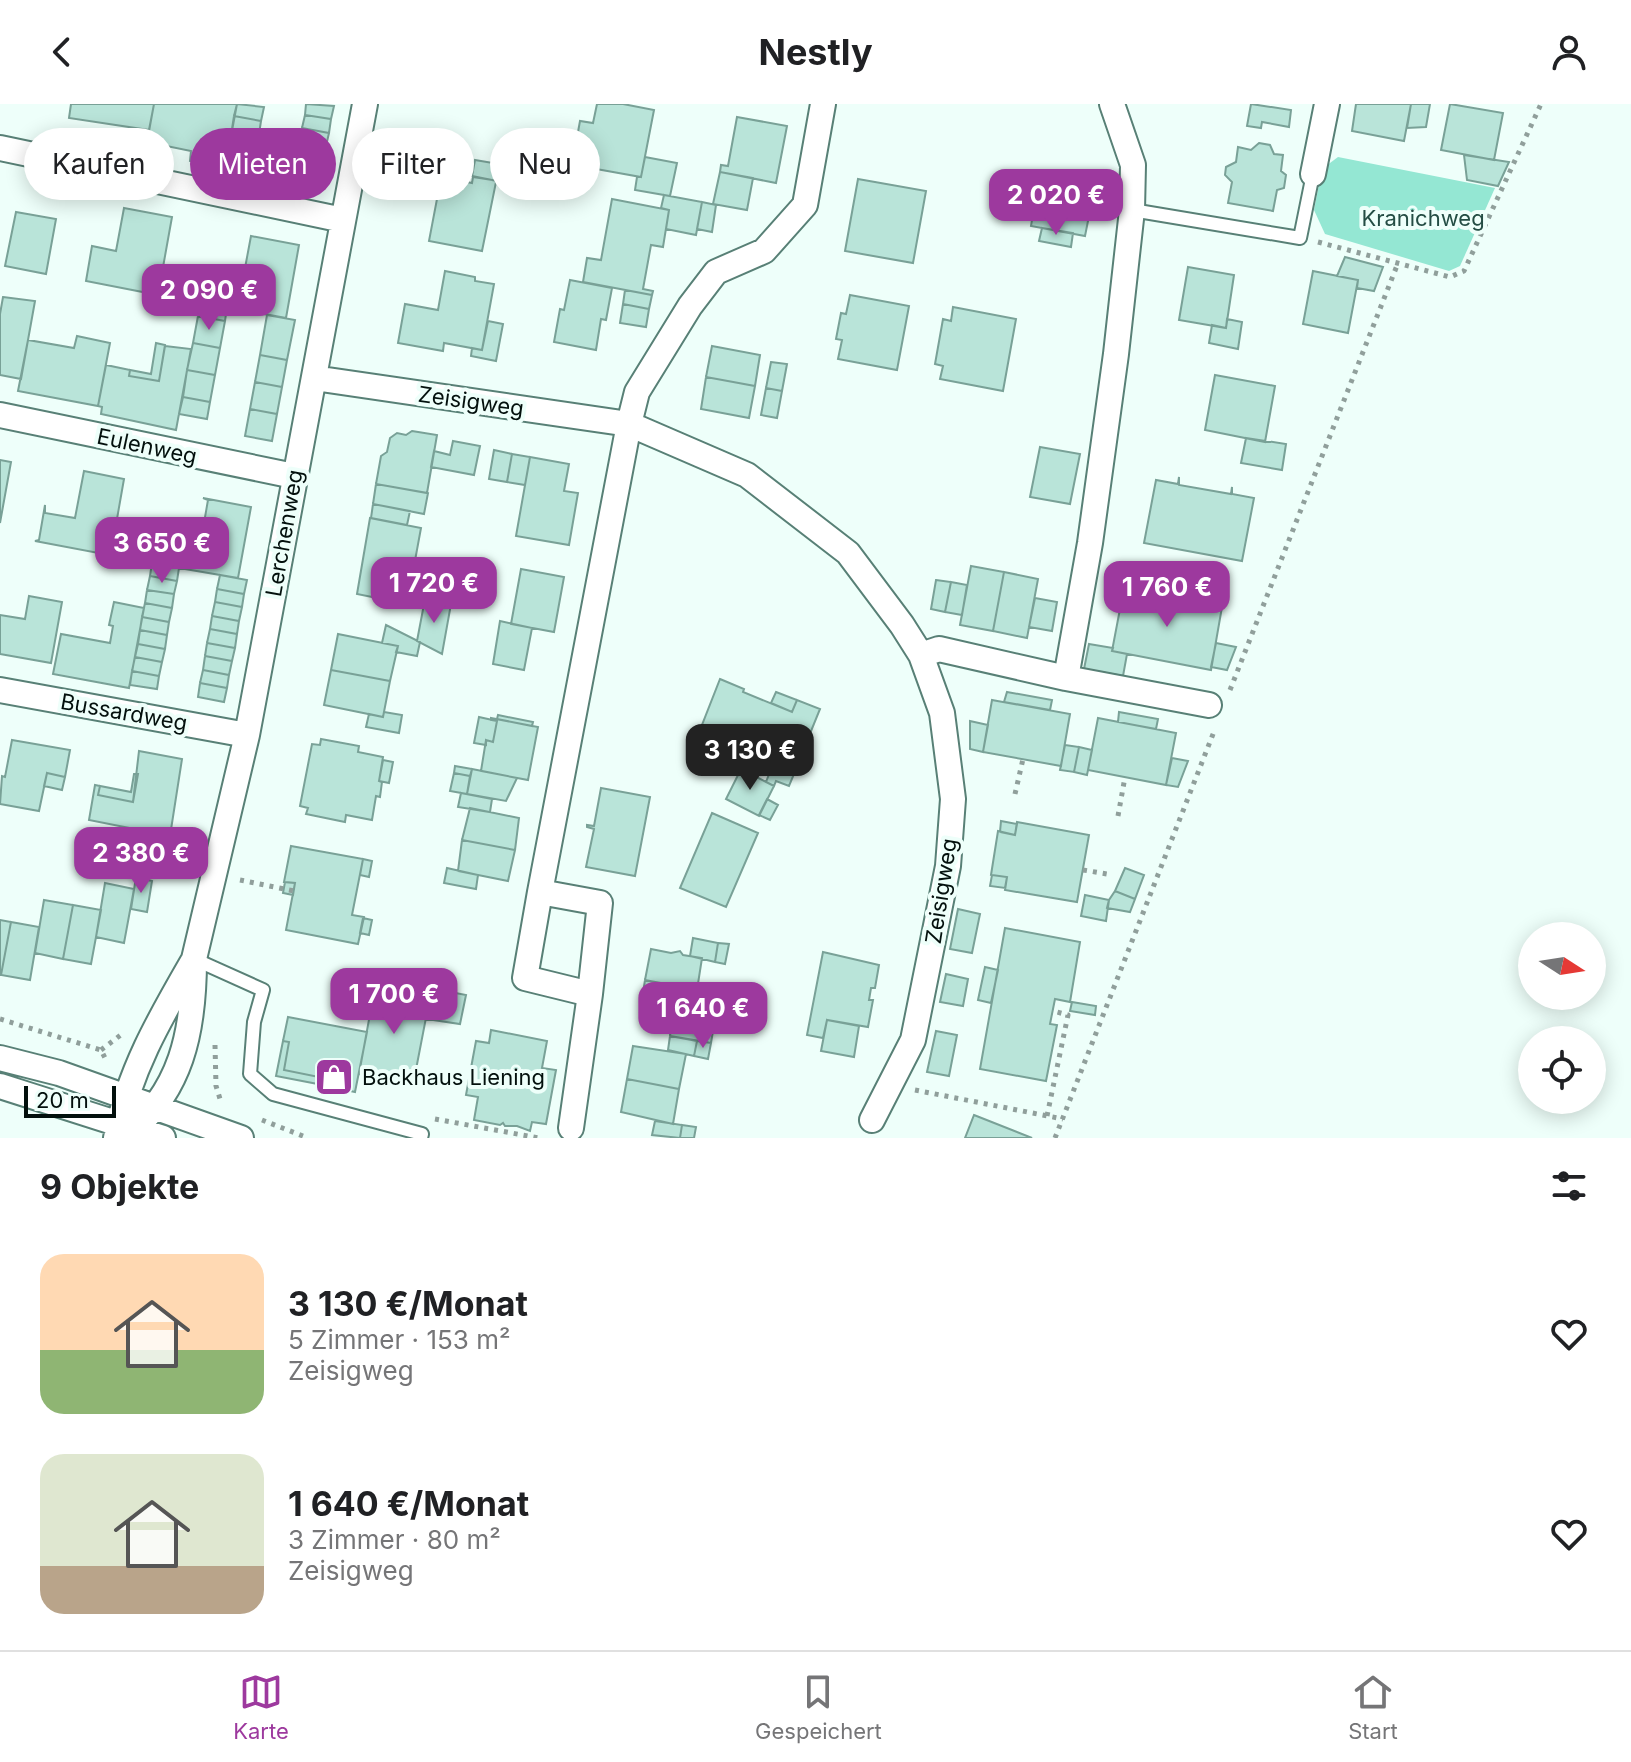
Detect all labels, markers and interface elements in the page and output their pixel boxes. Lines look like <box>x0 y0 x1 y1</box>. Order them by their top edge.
icon: back <box>40 30 84 74</box>
text: Nestly <box>758 30 873 74</box>
icon: person <box>1547 30 1591 74</box>
chip: Kaufen <box>24 128 174 200</box>
chip: Mieten <box>190 128 336 200</box>
chip: Filter <box>352 128 474 200</box>
chip: Neu <box>490 128 600 200</box>
pin: 2 020 € <box>982 169 1130 237</box>
text: 2 020 € <box>1007 179 1105 210</box>
park label: Kranichweg <box>1361 205 1485 231</box>
pin: 2 090 € <box>135 264 283 332</box>
text: 2 090 € <box>160 274 258 305</box>
street label: Zeisigweg <box>417 381 525 421</box>
street label: Eulenweg <box>95 423 199 469</box>
street label: Lerchenweg <box>260 467 308 599</box>
pin: 3 650 € <box>88 517 236 585</box>
text: 3 650 € <box>113 527 211 558</box>
pin: 1 720 € <box>360 557 508 625</box>
pin: 1 760 € <box>1093 561 1241 629</box>
text: 1 720 € <box>389 567 479 598</box>
text: 1 760 € <box>1122 571 1212 602</box>
street label: Bussardweg <box>59 688 189 736</box>
pin: 3 130 € <box>676 724 824 792</box>
text: 3 130 € <box>704 734 796 765</box>
pin: 2 380 € <box>67 827 215 895</box>
street label: Zeisigweg <box>920 836 962 946</box>
text: 2 380 € <box>92 837 190 868</box>
north arrow <box>1518 922 1606 1010</box>
map controls <box>1518 922 1606 1114</box>
pin: 1 700 € <box>320 968 468 1036</box>
text: 1 700 € <box>348 978 440 1009</box>
pin: 1 640 € <box>629 982 777 1050</box>
text: 1 640 € <box>656 992 750 1023</box>
button: locate <box>1518 1026 1606 1114</box>
shop icon: Backhaus Liening <box>313 1056 355 1098</box>
place label: Backhaus Liening <box>362 1064 545 1090</box>
scale bar <box>24 1082 116 1118</box>
text: 20 m <box>36 1087 89 1113</box>
icon: filters <box>1547 1164 1591 1208</box>
text: 9 Objekte <box>40 1166 199 1207</box>
text: 3 130 €/Monat <box>288 1283 528 1324</box>
icon: home <box>104 1286 200 1382</box>
icon: heart <box>1547 1312 1591 1356</box>
text: 5 Zimmer · 153 m² <box>288 1324 510 1355</box>
text: Zeisigweg <box>288 1355 414 1386</box>
text: 1 640 €/Monat <box>288 1483 529 1524</box>
icon: home <box>104 1486 200 1582</box>
icon: heart <box>1547 1512 1591 1556</box>
text: 3 Zimmer · 80 m² <box>288 1524 501 1555</box>
text: Zeisigweg <box>288 1555 414 1586</box>
tab: Karte <box>233 1670 289 1744</box>
tab: Gespeichert <box>755 1670 882 1744</box>
tab: Start <box>1348 1670 1398 1744</box>

